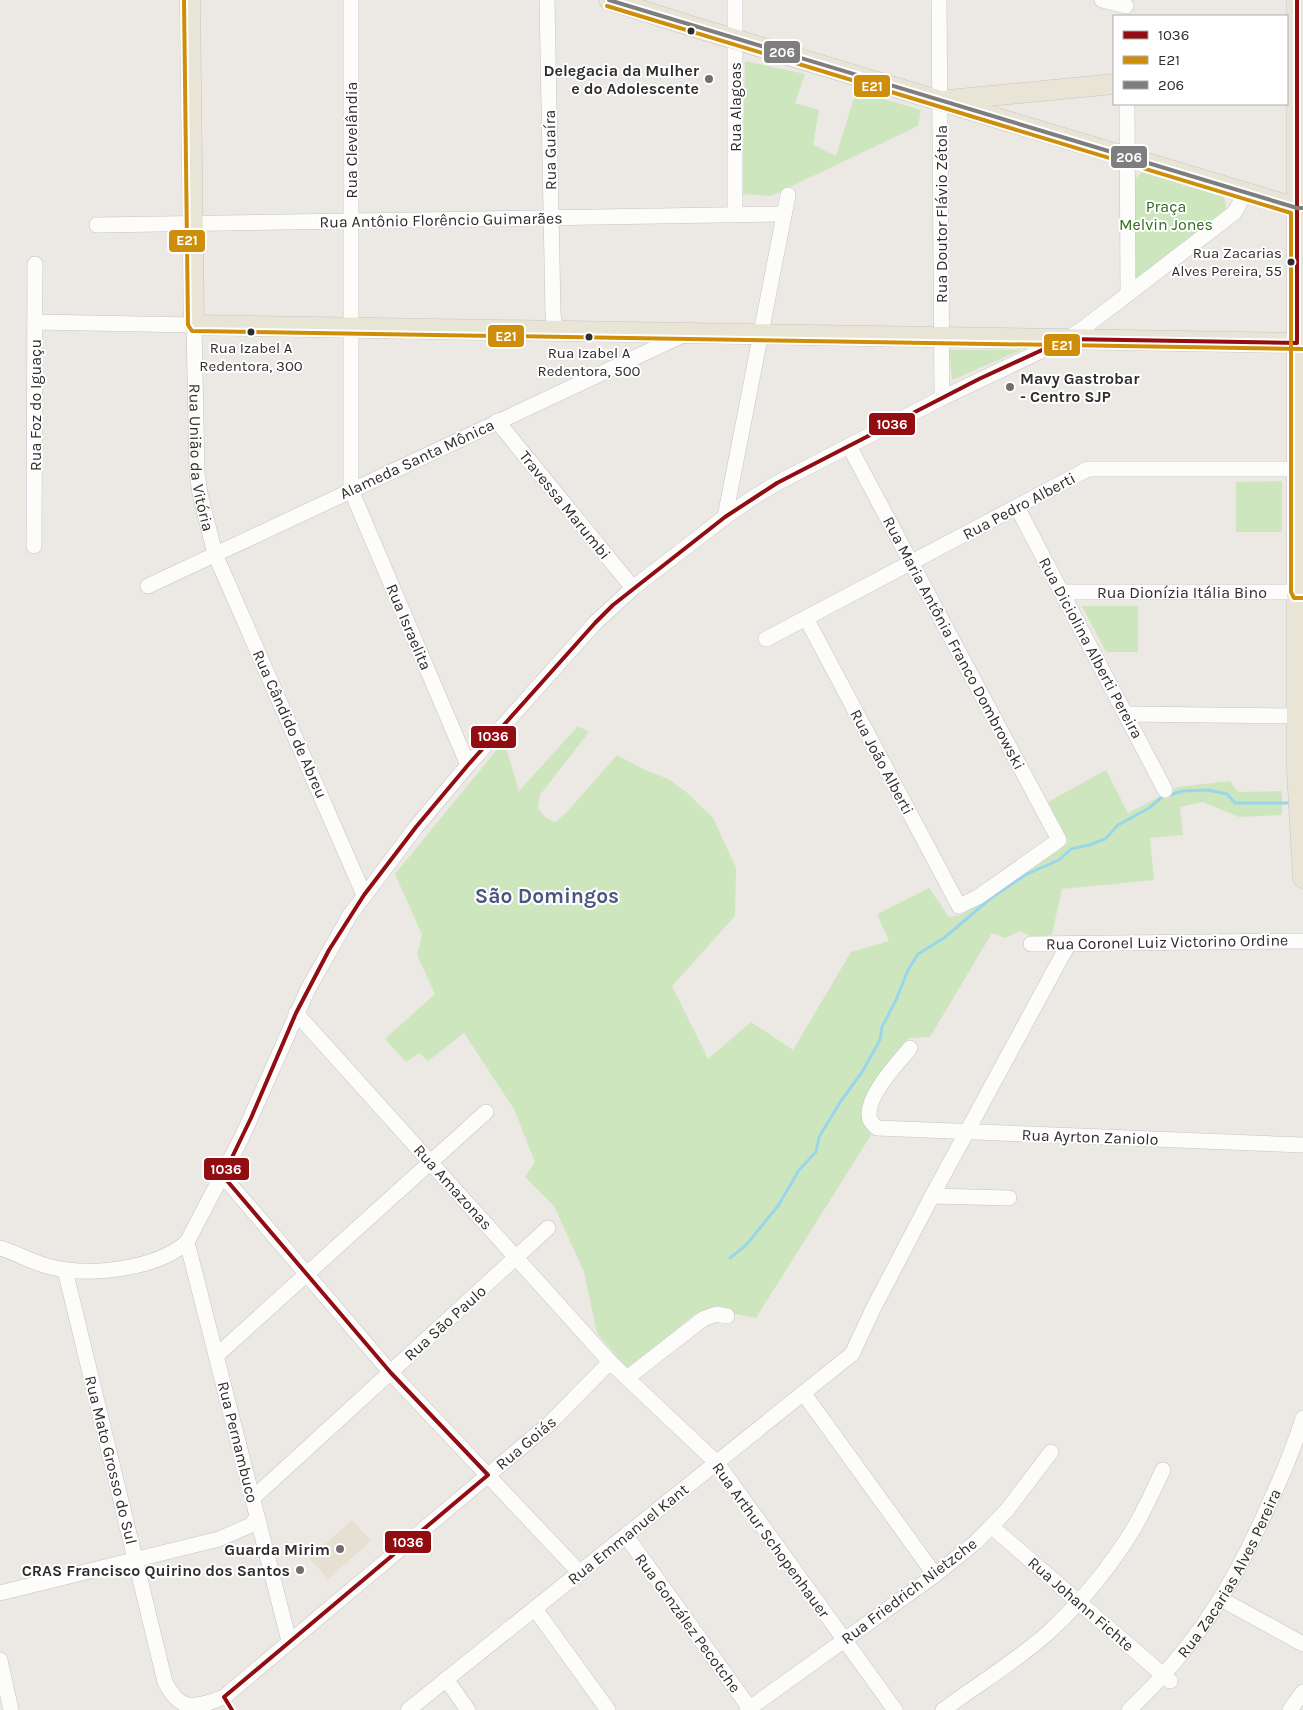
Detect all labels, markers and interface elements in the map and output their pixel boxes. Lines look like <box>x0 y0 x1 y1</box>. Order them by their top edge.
legend <box>1113 15 1288 105</box>
unlabelled marker <box>686 26 696 36</box>
text: 1036 <box>1158 26 1189 44</box>
line badge: 206 <box>763 40 801 64</box>
text: 206 <box>769 44 795 61</box>
text: E21 <box>1158 51 1180 69</box>
place label: Delegacia da Mulher e do Adolescente <box>544 61 700 98</box>
street label: Rua Alagoas <box>726 62 745 152</box>
marker: Delegacia da Mulher e do Adolescente <box>703 73 715 85</box>
line badge: E21 <box>853 74 891 98</box>
text: 206 <box>1158 76 1184 94</box>
text: E21 <box>861 78 883 95</box>
street label: Rua Clevelândia <box>342 82 361 198</box>
street label: Rua Guaíra <box>540 110 560 190</box>
street label: Rua Doutor Flávio Zétola <box>932 125 951 303</box>
line badge: 206 <box>1110 145 1148 169</box>
text: 206 <box>1116 149 1142 166</box>
park label: Praça Melvin Jones <box>1119 197 1213 234</box>
street label: Rua Antônio Florêncio Guimarães <box>319 208 563 232</box>
line badge: E21 <box>168 229 206 253</box>
text: E21 <box>176 232 198 249</box>
place label: Rua Zacarias Alves Pereira, 55 <box>1172 244 1282 280</box>
marker: Rua Zacarias Alves Pereira, 55 <box>1286 257 1296 267</box>
line badge: E21 <box>487 324 525 348</box>
marker: Rua Izabel A Redentora, 300 <box>246 327 256 337</box>
text: E21 <box>495 328 517 345</box>
marker: Rua Izabel A Redentora, 500 <box>584 332 594 342</box>
line badge: E21 <box>1043 333 1081 357</box>
text: E21 <box>1051 337 1073 354</box>
street label: Rua Foz do Iguaçu <box>26 339 45 471</box>
place label: Rua Izabel A Redentora, 300 <box>199 339 303 375</box>
place label: Rua Izabel A Redentora, 500 <box>537 344 641 380</box>
place label: Mavy Gastrobar - Centro SJP <box>1020 369 1140 406</box>
marker: Mavy Gastrobar - Centro SJP <box>1004 381 1016 393</box>
street label: Rua União da Vitória <box>186 384 218 533</box>
line badge: 1036 <box>868 412 916 436</box>
street label: Alameda Santa Mônica <box>337 415 497 503</box>
text: 1036 <box>876 416 908 433</box>
street label: Travessa Marumbi <box>515 447 615 563</box>
street label: Rua Pedro Alberti <box>959 468 1079 544</box>
street label: Rua Maria Antônia Franco Dombrowski <box>879 513 1029 773</box>
street label: Rua Diciolina Alberti Pereira <box>1035 554 1147 742</box>
street label: Rua Israelita <box>382 581 436 673</box>
street label: Rua Dionízia Itália Bino <box>1097 583 1267 602</box>
street label: Rua Cândido de Abreu <box>249 647 331 801</box>
street label: Rua João Alberti <box>846 706 918 818</box>
line badge: 1036 <box>470 725 517 749</box>
text: 1036 <box>477 728 509 745</box>
district label: São Domingos <box>475 884 619 908</box>
street label: Rua Coronel Luiz Victorino Ordine <box>1046 930 1288 954</box>
street label: Rua Ayrton Zaniolo <box>1021 1125 1159 1149</box>
street label: Rua Amazonas <box>410 1140 496 1234</box>
line badge: 1036 <box>203 1157 250 1181</box>
text: 1036 <box>210 1161 242 1178</box>
street label: Rua São Paulo <box>400 1281 490 1365</box>
street label: Rua Mato Grosso do Sul <box>81 1374 141 1546</box>
street label: Rua Pernambuco <box>214 1379 262 1505</box>
street label: Rua Goiás <box>492 1412 560 1474</box>
street label: Rua Arthur Schopenhauer <box>708 1458 834 1622</box>
street label: Rua Emmanuel Kant <box>564 1479 692 1589</box>
street label: Rua Zacarias Alves Pereira <box>1173 1486 1284 1661</box>
line badge: 1036 <box>384 1530 432 1554</box>
text: 1036 <box>392 1534 424 1551</box>
street label: Rua Friedrich Nietzche <box>838 1534 980 1648</box>
place label: Guarda Mirim <box>224 1540 330 1559</box>
marker: Guarda Mirim <box>334 1543 346 1555</box>
street label: Rua González Pecotche <box>631 1550 745 1696</box>
street label: Rua Johann Fichte <box>1024 1553 1138 1655</box>
place label: CRAS Francisco Quirino dos Santos <box>22 1561 290 1580</box>
marker: CRAS Francisco Quirino dos Santos <box>294 1564 306 1576</box>

